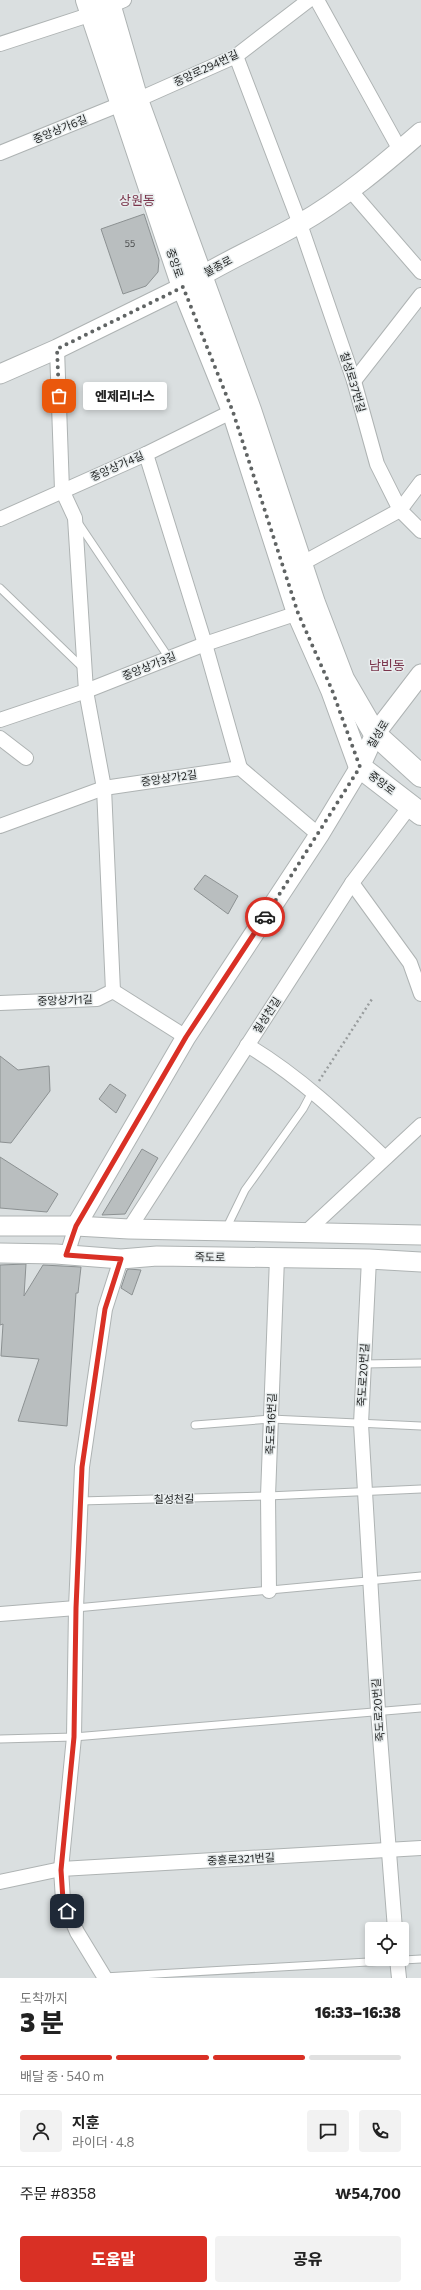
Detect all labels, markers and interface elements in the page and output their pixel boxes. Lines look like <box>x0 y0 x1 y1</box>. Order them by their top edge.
street label: 중앙로294번길 <box>171 47 240 88</box>
street label: 중앙상가6길 <box>31 112 89 145</box>
district label: 상원동 <box>119 192 155 208</box>
house number: 55 <box>125 238 135 249</box>
street label: 중앙로 <box>164 246 187 279</box>
street label: 불종로 <box>201 253 234 278</box>
street label: 칠성로37번길 <box>338 350 369 414</box>
pin <box>42 379 76 413</box>
callout: 엔제리너스 <box>83 382 167 410</box>
icon: bag <box>48 385 70 407</box>
text: 엔제리너스 <box>95 388 155 404</box>
street label: 중앙상가4길 <box>88 448 146 483</box>
street label: 중앙상가3길 <box>120 649 178 682</box>
district label: 남빈동 <box>369 657 405 673</box>
street label: 칠성로 <box>364 717 391 750</box>
street label: 중앙상가2길 <box>140 767 198 788</box>
street label: 중앙로 <box>366 768 398 797</box>
courier <box>245 897 285 937</box>
icon: car <box>254 906 276 928</box>
street label: 중앙상가1길 <box>37 992 93 1007</box>
street label: 칠성천길 <box>250 994 283 1035</box>
street label: 죽도로 <box>195 1250 225 1263</box>
street label: 죽도로20번길 <box>354 1343 371 1407</box>
street label: 죽도로16번길 <box>263 1393 278 1455</box>
street label: 칠성천길 <box>154 1492 194 1505</box>
street label: 죽도로20번길 <box>369 1678 386 1742</box>
street label: 중흥로321번길 <box>207 1850 275 1867</box>
pin <box>50 1894 84 1928</box>
icon: home <box>56 1900 78 1922</box>
map controls <box>365 1922 409 1966</box>
button: locate <box>365 1922 409 1966</box>
text: 도착까지 <box>20 1990 68 2006</box>
text: 16:33–16:38 <box>315 2003 401 2021</box>
text: 3 분 <box>20 2006 64 2037</box>
text: 배달 중 · 540 m <box>20 2068 104 2084</box>
button: person <box>20 2110 62 2152</box>
button: chat <box>307 2110 349 2152</box>
button: phone <box>359 2110 401 2152</box>
text: 지훈 <box>72 2113 100 2131</box>
text: 라이더 · 4.8 <box>72 2134 134 2150</box>
text: 주문 #8358 <box>20 2184 96 2202</box>
text: ₩54,700 <box>335 2184 401 2202</box>
button: 도움말 <box>20 2236 207 2282</box>
button: 공유 <box>215 2236 401 2282</box>

